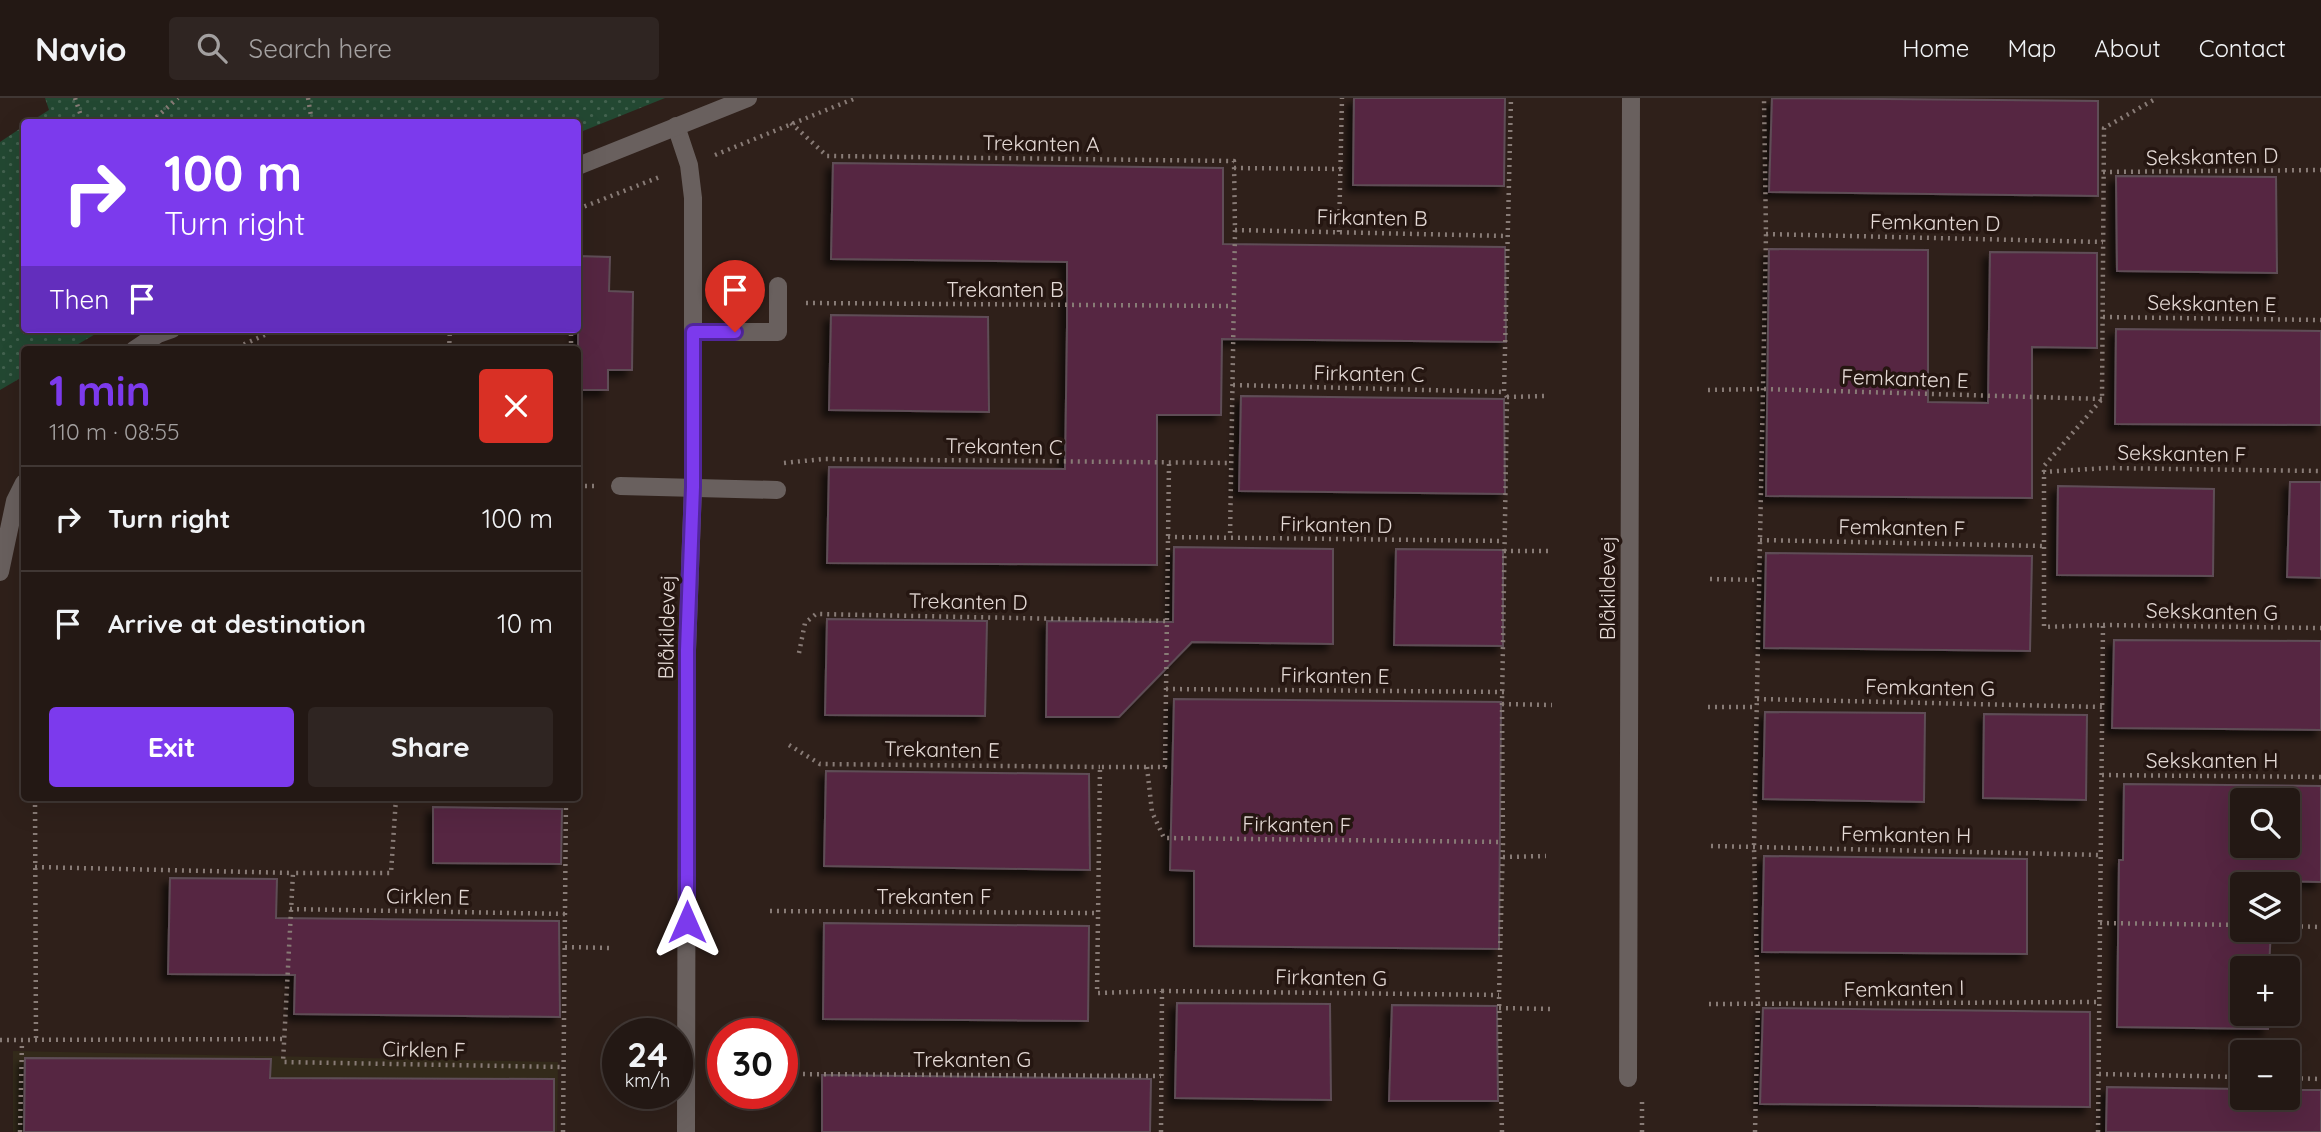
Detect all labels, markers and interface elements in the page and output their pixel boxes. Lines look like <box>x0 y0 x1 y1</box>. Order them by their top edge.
search box <box>169 17 659 80</box>
text: Navio <box>35 28 127 69</box>
icon: search <box>193 29 231 67</box>
text: Search here <box>249 32 392 65</box>
text: Home <box>1902 33 1969 63</box>
text: Map <box>2007 33 2056 63</box>
text: About <box>2094 33 2161 63</box>
text: Contact <box>2199 33 2286 63</box>
street label: Trekanten A <box>982 129 1100 157</box>
text: 100 m <box>164 142 302 203</box>
street label: Sekskanten D <box>2146 142 2278 170</box>
icon: right <box>49 147 140 238</box>
text: Turn right <box>164 203 305 243</box>
street label: Firkanten B <box>1316 203 1428 231</box>
street label: Femkanten D <box>1870 208 2000 236</box>
pin <box>705 260 765 332</box>
icon: arrive <box>716 271 754 309</box>
street label: Trekanten B <box>946 276 1064 302</box>
icon: arrive <box>123 280 161 318</box>
text: Then <box>49 283 109 316</box>
street label: Sekskanten E <box>2147 289 2277 317</box>
street label: Firkanten C <box>1313 359 1425 387</box>
street label: Femkanten E <box>1841 363 1969 393</box>
text: 1 min <box>49 364 151 417</box>
button: close <box>479 369 553 443</box>
text: 110 m · 08:55 <box>49 417 179 446</box>
street label: Trekanten C <box>945 432 1063 460</box>
street label: Sekskanten F <box>2117 439 2247 467</box>
icon: right <box>49 500 87 538</box>
text: Turn right <box>108 502 230 535</box>
text: 100 m <box>482 502 553 535</box>
street label: Firkanten D <box>1280 510 1392 538</box>
street label: Femkanten F <box>1838 513 1966 541</box>
street label: Blåkildevej <box>1594 536 1620 640</box>
street label: Blåkildevej <box>652 575 680 679</box>
street label: Trekanten D <box>908 587 1028 615</box>
street label: Sekskanten G <box>2146 597 2278 625</box>
icon: arrive <box>49 605 87 643</box>
text: Arrive at destination <box>108 607 366 640</box>
text: 10 m <box>497 607 553 640</box>
street label: Firkanten E <box>1280 661 1390 689</box>
street label: Femkanten G <box>1865 673 1995 701</box>
button: Exit <box>49 707 294 787</box>
button: Share <box>308 707 553 787</box>
street label: Trekanten E <box>884 735 1000 763</box>
street label: Sekskanten H <box>2146 747 2278 773</box>
map controls <box>2230 788 2300 1110</box>
button: search <box>2230 788 2300 858</box>
street label: Firkanten F <box>1242 810 1352 838</box>
street label: Femkanten H <box>1841 820 1971 848</box>
button: layers <box>2230 872 2300 942</box>
street label: Cirklen E <box>386 882 470 910</box>
street label: Trekanten F <box>876 883 992 909</box>
position arrow <box>650 885 724 959</box>
button: + <box>2230 956 2300 1026</box>
street label: Firkanten G <box>1275 963 1387 991</box>
street label: Femkanten I <box>1843 974 1965 1002</box>
speed limit sign: 30 <box>707 1018 798 1109</box>
text: 24 <box>627 1032 668 1076</box>
street label: Cirklen F <box>382 1035 466 1063</box>
button: − <box>2230 1040 2300 1110</box>
street label: Trekanten G <box>913 1046 1031 1072</box>
text: km/h <box>625 1069 670 1092</box>

